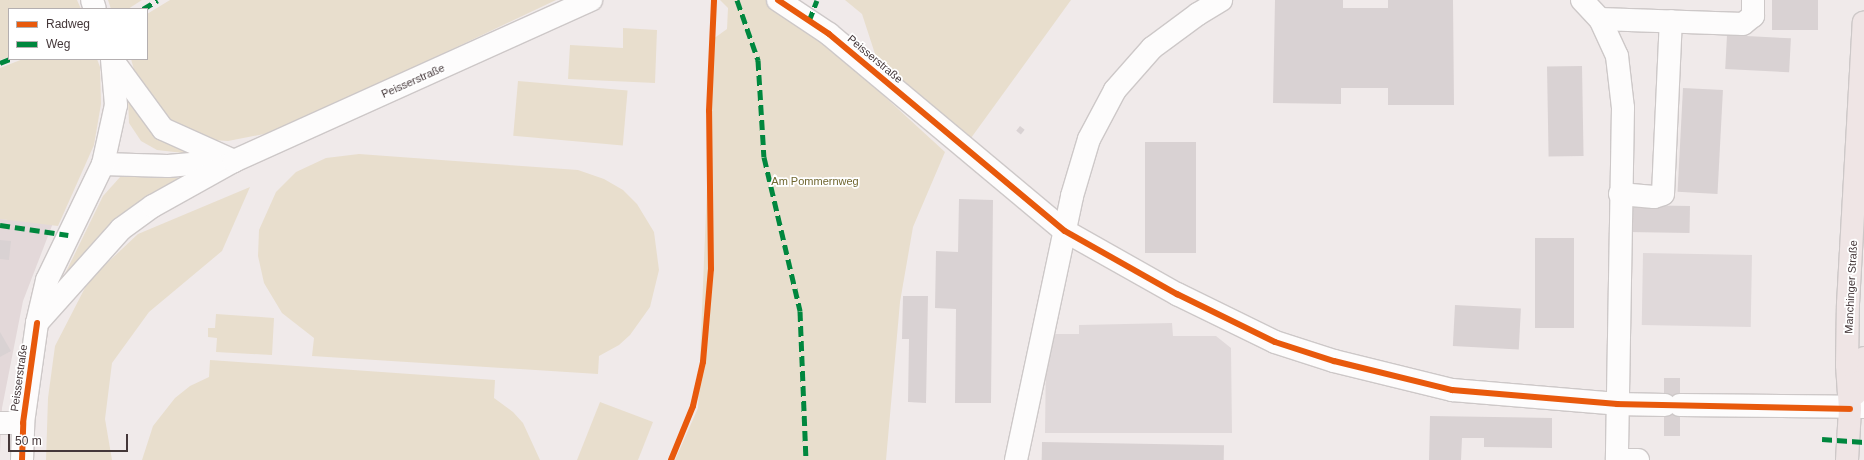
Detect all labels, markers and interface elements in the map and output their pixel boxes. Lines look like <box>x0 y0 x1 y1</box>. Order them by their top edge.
legend <box>8 8 148 60</box>
text: Radweg <box>46 17 90 31</box>
street label: Peisserstraße <box>845 32 905 86</box>
text: Weg <box>46 37 70 51</box>
street label: Peisserstraße <box>379 61 447 101</box>
park label: Am Pommernweg <box>771 174 859 188</box>
street label: Manchinger Straße <box>1842 240 1860 334</box>
street label: Peisserstraße <box>8 343 30 413</box>
scale bar <box>10 426 130 452</box>
text: 50 m <box>15 434 42 448</box>

